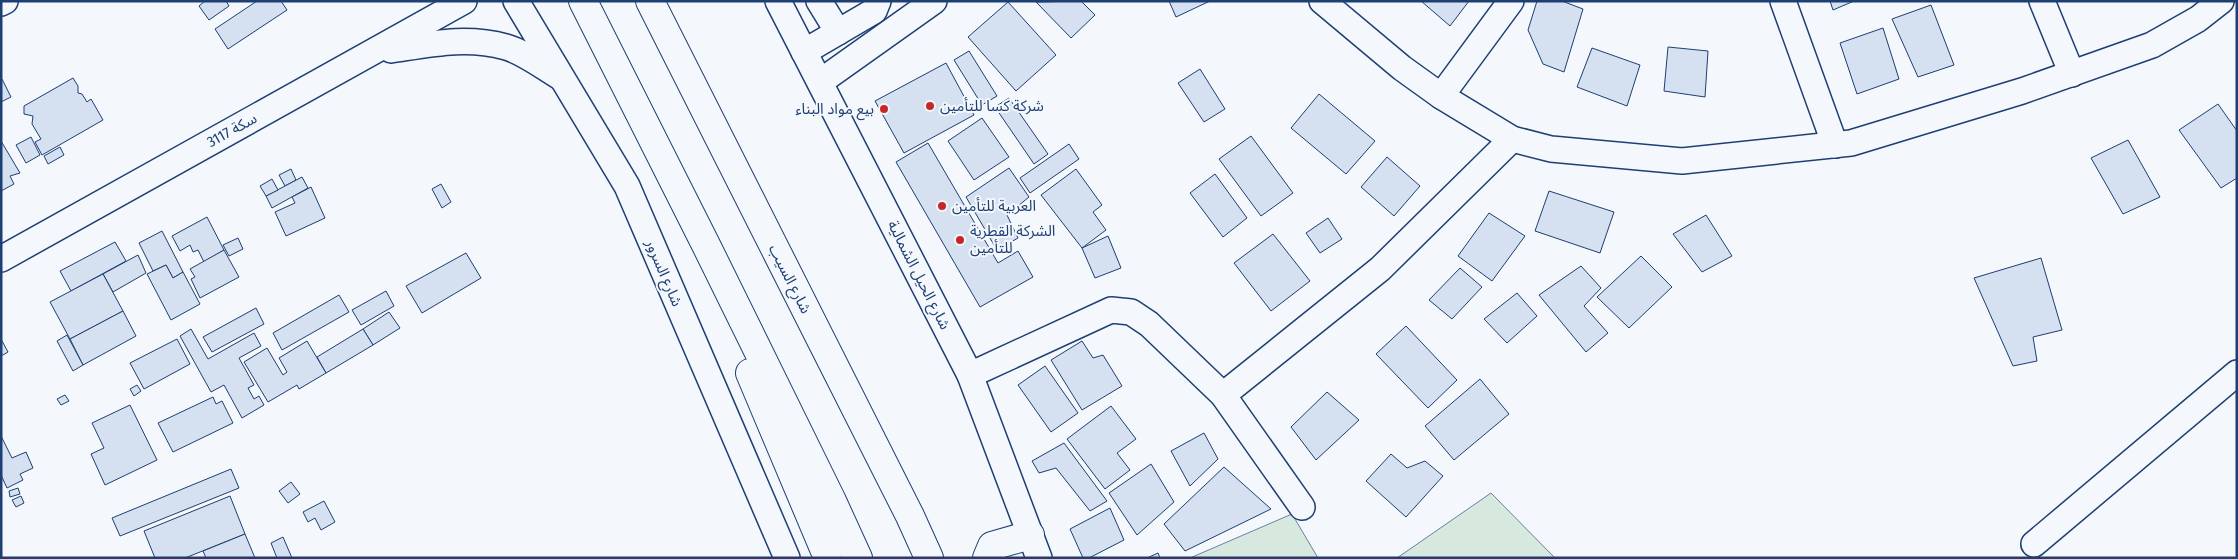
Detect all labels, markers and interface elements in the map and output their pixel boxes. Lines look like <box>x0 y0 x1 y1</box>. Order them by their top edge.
place label: شركة كسا للتأمين <box>940 97 1044 115</box>
place label: بيع مواد البناء <box>795 100 874 121</box>
marker: شركة كسا للتأمين <box>924 100 936 112</box>
marker: بيع مواد البناء <box>878 103 890 115</box>
street label: سكة 3117 <box>204 109 260 151</box>
place label: العربية للتأمين <box>952 197 1036 215</box>
marker: العربية للتأمين <box>936 200 948 212</box>
street label: شارع الحيل الشمالية <box>881 217 954 334</box>
place label: الشركة القطرية للتأمين <box>970 222 1055 257</box>
marker: الشركة القطرية للتأمين <box>954 234 966 246</box>
street label: شارع السرور <box>639 236 686 311</box>
street label: شارع السيب <box>762 242 815 318</box>

